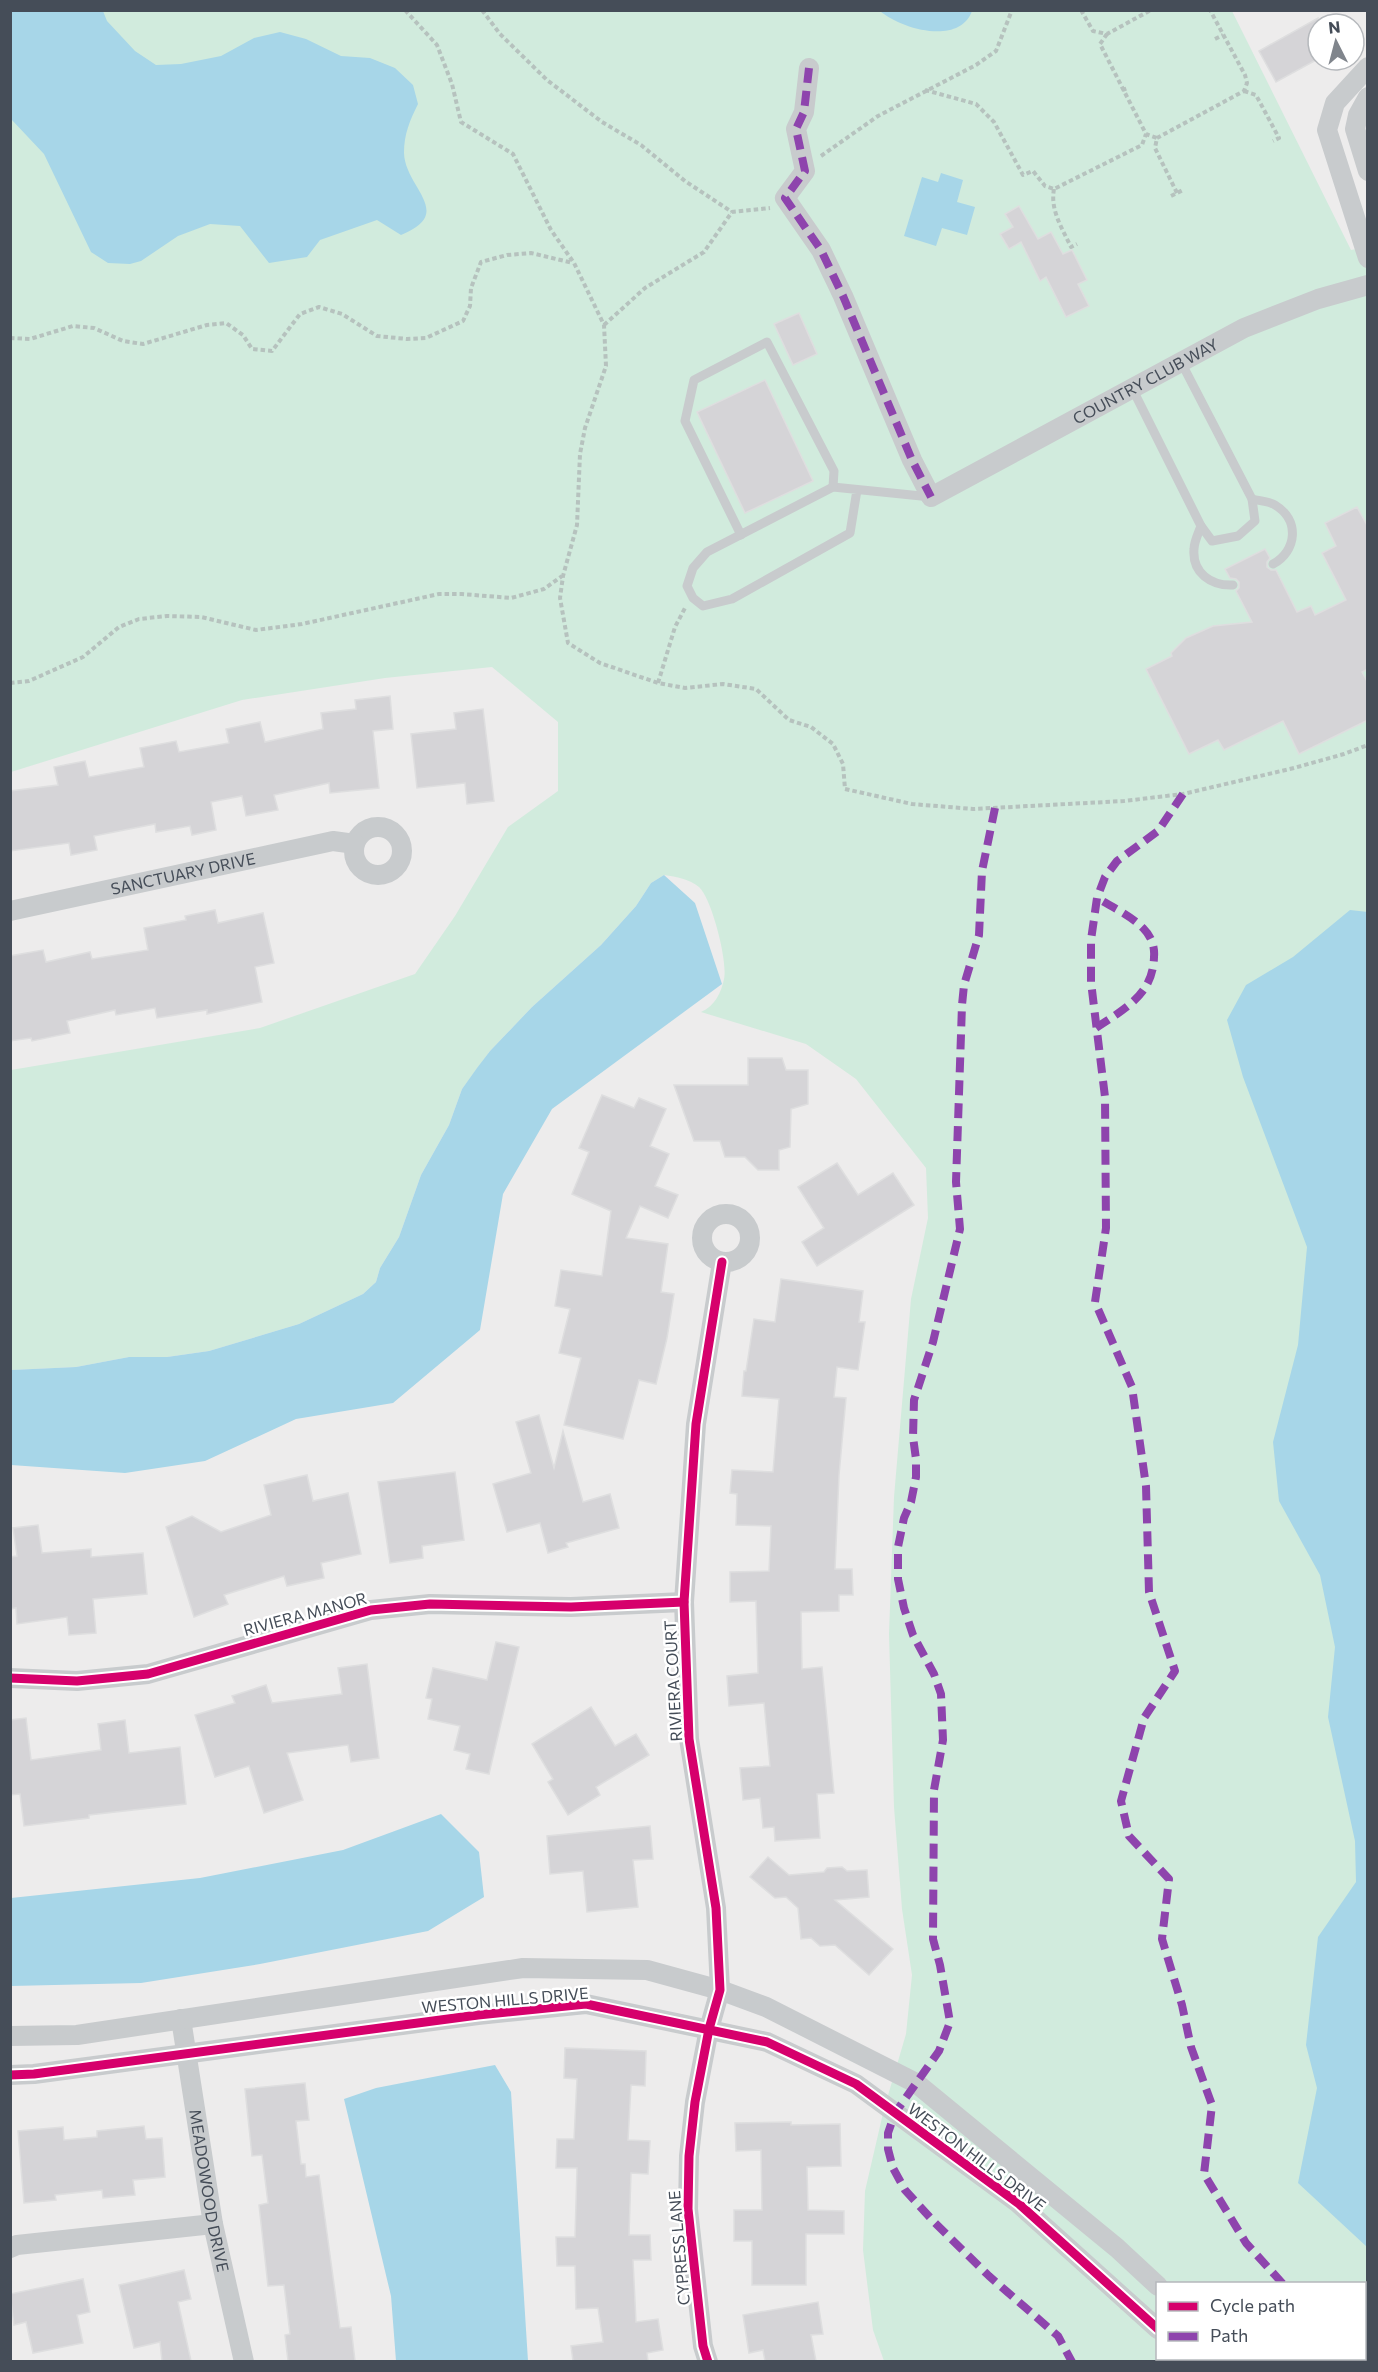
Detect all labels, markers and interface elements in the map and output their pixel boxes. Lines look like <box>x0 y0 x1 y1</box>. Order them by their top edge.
north arrow <box>1306 12 1366 72</box>
text: N <box>1327 17 1341 37</box>
street label: COUNTRY CLUB WAY <box>1069 334 1222 428</box>
street label: SANCTUARY DRIVE <box>109 848 257 898</box>
street label: RIVIERA MANOR <box>241 1588 369 1639</box>
street label: RIVIERA COURT <box>660 1620 685 1742</box>
street label: WESTON HILLS DRIVE <box>421 1983 589 2016</box>
street label: WESTON HILLS DRIVE <box>905 2099 1050 2215</box>
street label: MEADOWOOD DRIVE <box>186 2108 233 2274</box>
street label: CYPRESS LANE <box>664 2190 693 2306</box>
legend <box>1156 2282 1366 2360</box>
text: Cycle path <box>1210 2294 1295 2316</box>
text: Path <box>1210 2324 1248 2346</box>

